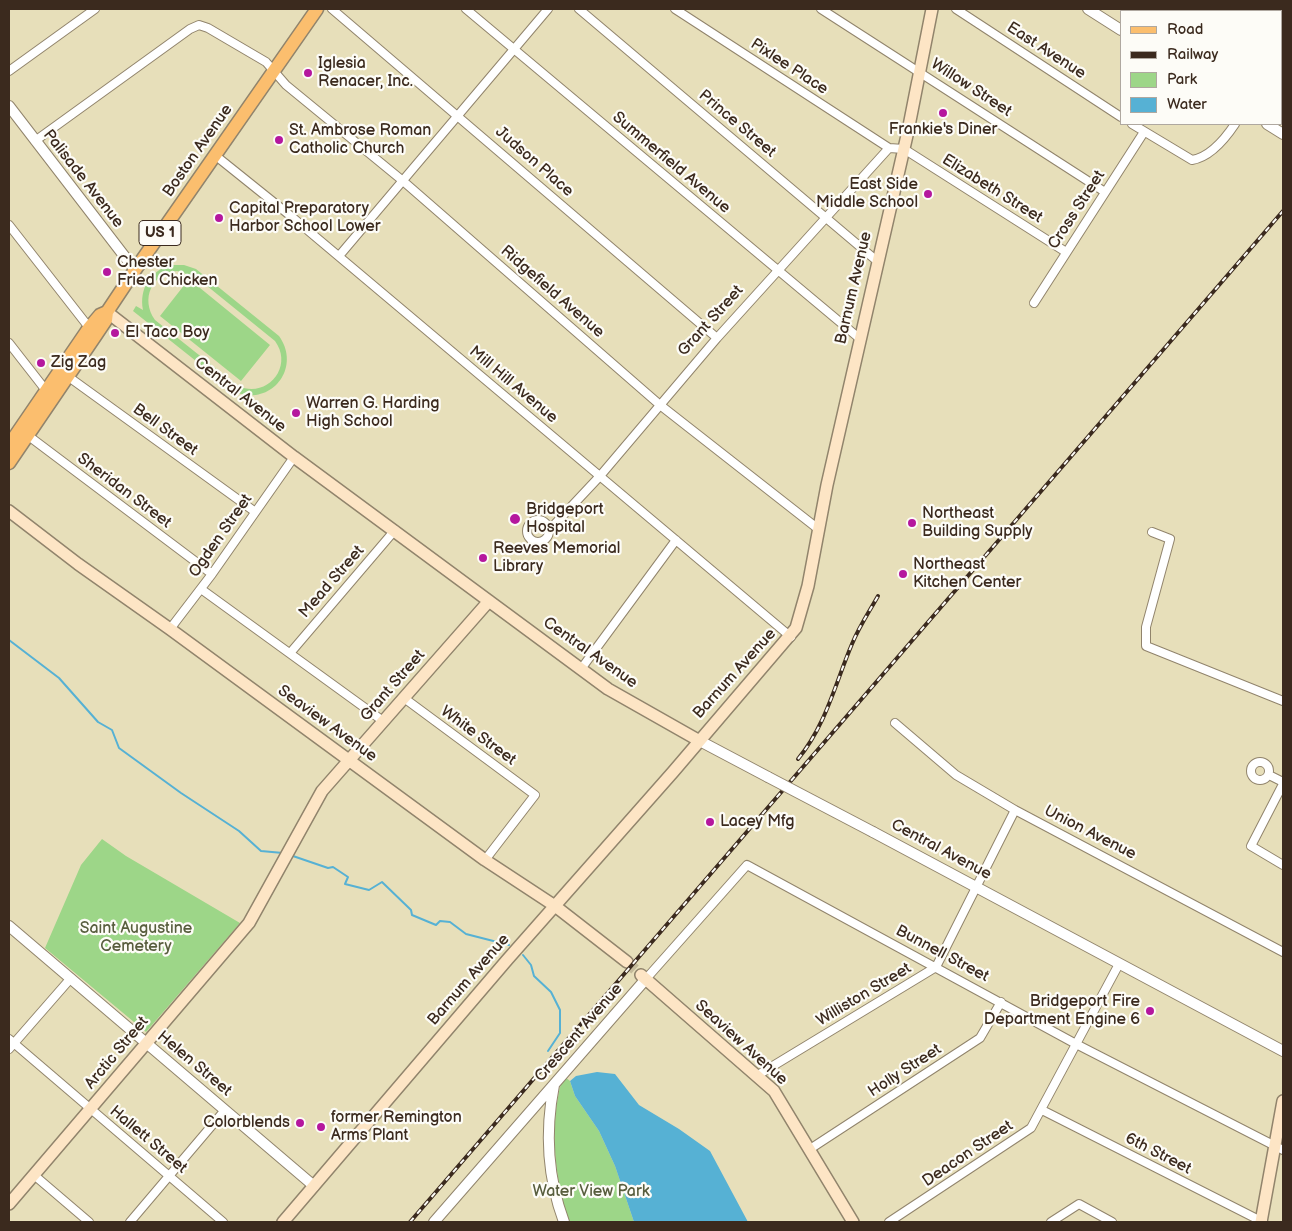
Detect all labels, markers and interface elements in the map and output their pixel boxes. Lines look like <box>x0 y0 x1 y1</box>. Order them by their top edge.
legend <box>1120 10 1282 125</box>
street label: East Avenue <box>1003 18 1089 84</box>
text: Road <box>1167 20 1203 39</box>
street label: Pixlee Place <box>747 35 831 99</box>
text: Railway <box>1167 45 1218 64</box>
place label: Iglesia Renacer, Inc. <box>318 54 413 92</box>
street label: Willow Street <box>927 55 1015 121</box>
marker: Iglesia Renacer, Inc. <box>302 67 314 79</box>
text: Park <box>1167 70 1197 89</box>
street label: Prince Street <box>694 86 780 162</box>
text: Water <box>1167 95 1207 114</box>
street label: Boston Avenue <box>159 101 237 201</box>
marker: Frankie's Diner <box>937 107 949 119</box>
street label: Summerfield Avenue <box>608 108 734 218</box>
place label: Frankie's Diner <box>889 120 997 140</box>
place label: St. Ambrose Roman Catholic Church <box>289 121 431 159</box>
street label: Judson Place <box>491 123 577 201</box>
street label: Palisade Avenue <box>39 126 127 232</box>
marker: St. Ambrose Roman Catholic Church <box>273 134 285 146</box>
street label: Elizabeth Street <box>938 150 1046 228</box>
street label: Cross Street <box>1044 167 1110 253</box>
place label: East Side Middle School <box>816 175 918 213</box>
marker: East Side Middle School <box>922 188 934 200</box>
place label: Capital Preparatory Harbor School Lower <box>229 199 380 237</box>
marker: Capital Preparatory Harbor School Lower <box>213 212 225 224</box>
road number: US 1 <box>139 220 181 246</box>
street label: Barnum Avenue <box>832 230 876 346</box>
street label: Ridgefield Avenue <box>496 242 608 342</box>
place label: Chester Fried Chicken <box>117 253 218 291</box>
marker: Chester Fried Chicken <box>101 266 113 278</box>
street label: Grant Street <box>674 282 748 360</box>
place label: El Taco Boy <box>125 323 209 343</box>
marker: El Taco Boy <box>109 327 121 339</box>
street label: Mill Hill Avenue <box>465 342 561 428</box>
place label: Zig Zag <box>51 353 106 373</box>
street label: Central Avenue <box>190 353 290 437</box>
marker: Zig Zag <box>35 357 47 369</box>
place label: Warren G. Harding High School <box>306 394 439 432</box>
street label: Bell Street <box>129 400 201 460</box>
marker: Warren G. Harding High School <box>290 407 302 419</box>
street label: Sheridan Street <box>73 449 175 533</box>
street label: Ogden Street <box>185 491 257 581</box>
place label: Bridgeport Hospital <box>526 500 604 538</box>
place label: Northeast Building Supply <box>922 504 1033 542</box>
marker: Bridgeport Hospital <box>508 512 522 526</box>
marker: Northeast Building Supply <box>906 517 918 529</box>
place label: Reeves Memorial Library <box>493 539 620 577</box>
street label: Mead Street <box>295 542 369 622</box>
marker: Reeves Memorial Library <box>477 552 489 564</box>
place label: Northeast Kitchen Center <box>913 555 1021 593</box>
marker: Northeast Kitchen Center <box>897 568 909 580</box>
street label: Central Avenue <box>539 613 641 693</box>
street label: Barnum Avenue <box>689 625 781 723</box>
street label: Grant Street <box>357 646 429 726</box>
street label: Seaview Avenue <box>274 682 380 766</box>
street label: White Street <box>436 702 520 770</box>
street label: Union Avenue <box>1041 802 1139 864</box>
place label: Lacey Mfg <box>720 812 795 832</box>
street label: Central Avenue <box>888 815 994 885</box>
marker: Lacey Mfg <box>704 816 716 828</box>
park label: Saint Augustine Cemetery <box>80 919 192 957</box>
street label: Bunnell Street <box>892 921 992 987</box>
street label: Barnum Avenue <box>424 930 514 1030</box>
street label: Williston Street <box>813 959 915 1031</box>
street label: Crescent Avenue <box>531 980 627 1086</box>
place label: Bridgeport Fire Department Engine 6 <box>984 992 1140 1030</box>
street label: Seaview Avenue <box>691 996 791 1090</box>
marker: Bridgeport Fire Department Engine 6 <box>1144 1005 1156 1017</box>
street label: Arctic Street <box>81 1013 153 1093</box>
street label: Helen Street <box>153 1027 235 1101</box>
street label: Holly Street <box>865 1040 945 1102</box>
street label: Hallett Street <box>105 1102 191 1178</box>
place label: former Remington Arms Plant <box>331 1108 462 1146</box>
place label: Colorblends <box>203 1113 290 1133</box>
marker: Colorblends <box>294 1117 306 1129</box>
street label: Deacon Street <box>919 1117 1017 1191</box>
marker: former Remington Arms Plant <box>315 1121 327 1133</box>
street label: 6th Street <box>1122 1129 1194 1179</box>
park label: Water View Park <box>532 1182 650 1202</box>

